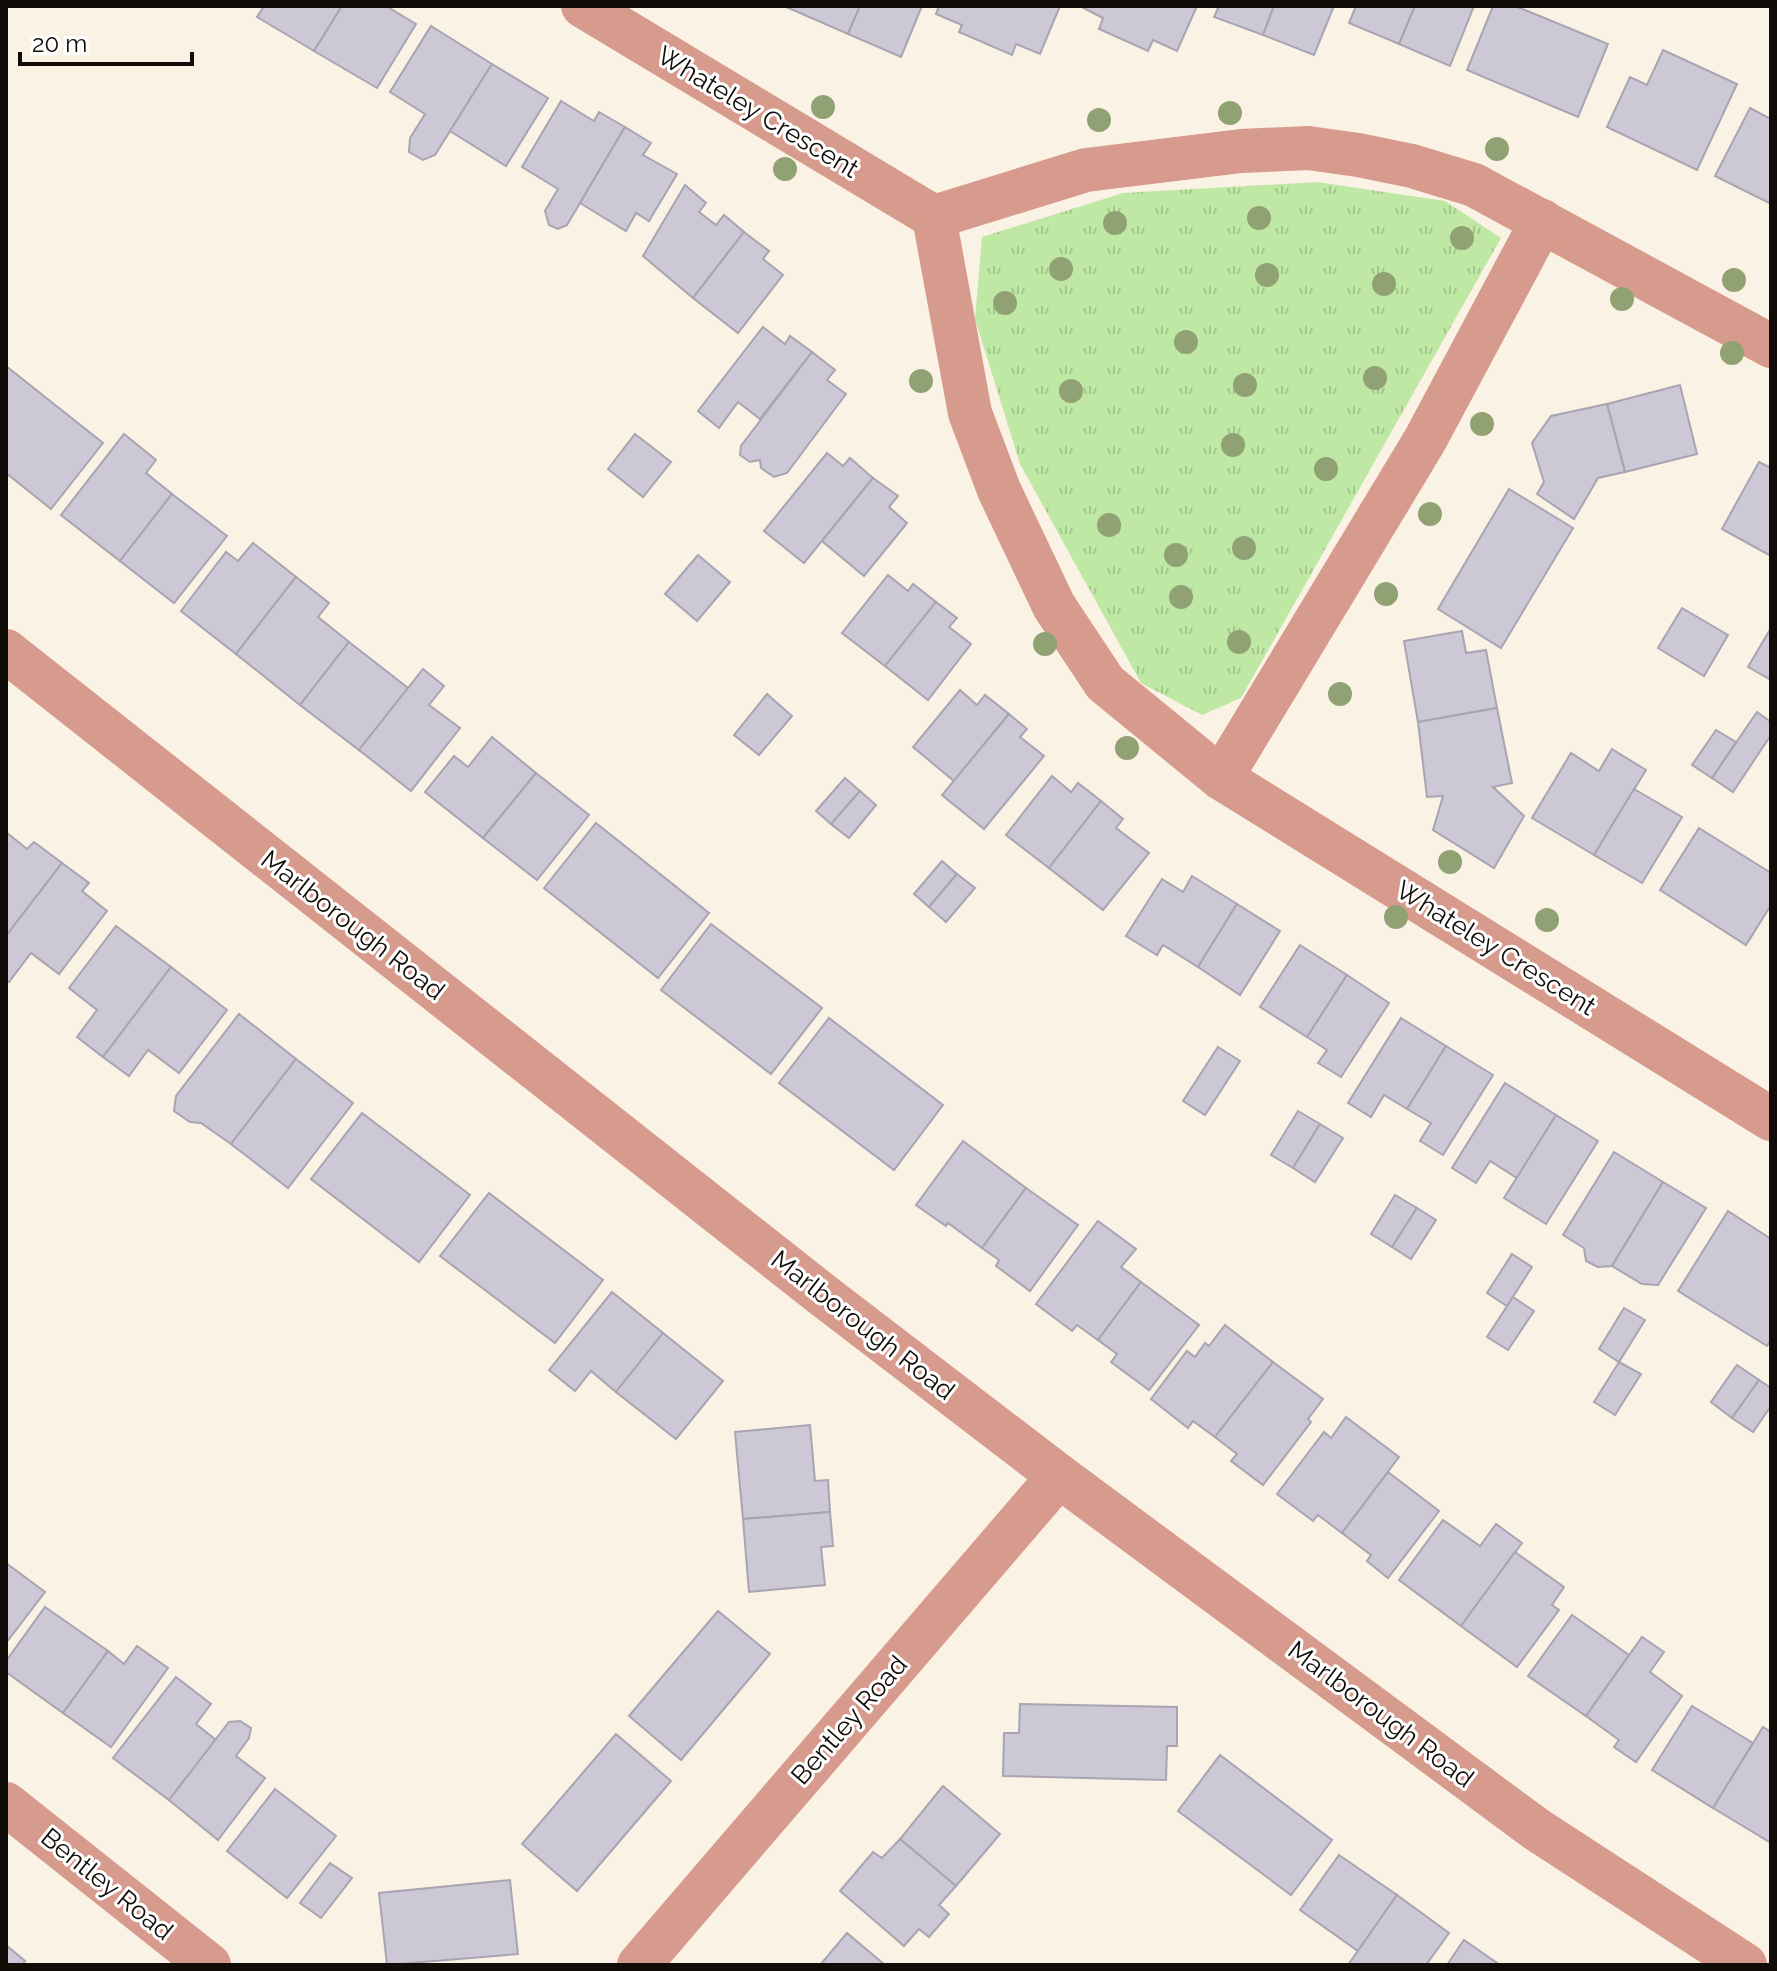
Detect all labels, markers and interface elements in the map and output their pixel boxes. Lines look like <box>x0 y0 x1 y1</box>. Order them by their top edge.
scale bar <box>20 16 192 66</box>
text: 20 m <box>32 29 87 58</box>
street label: Whateley Crescent <box>652 40 864 184</box>
street label: Marlborough Road <box>255 844 451 1006</box>
street label: Whateley Crescent <box>1391 874 1602 1022</box>
street label: Marlborough Road <box>765 1244 961 1406</box>
street label: Marlborough Road <box>1282 1634 1480 1794</box>
street label: Bentley Road <box>785 1650 913 1790</box>
street label: Bentley Road <box>35 1822 179 1946</box>

